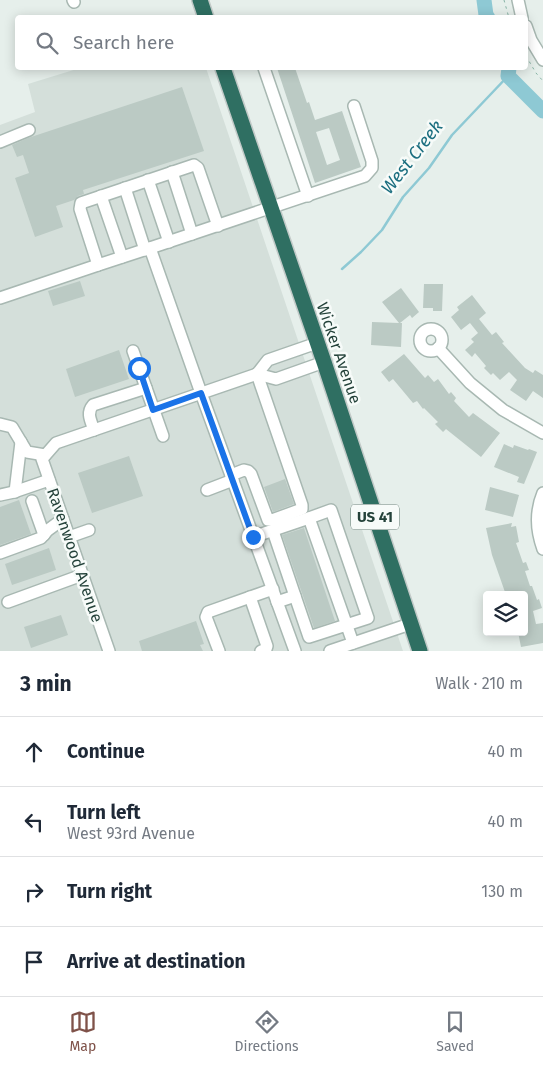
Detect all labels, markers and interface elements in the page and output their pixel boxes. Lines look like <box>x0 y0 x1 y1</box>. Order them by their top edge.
search box <box>15 15 528 70</box>
icon: search <box>33 29 61 57</box>
text: Search here <box>73 31 174 54</box>
water label: West Creek <box>376 116 448 198</box>
street label: Wicker Avenue <box>313 300 365 406</box>
route start <box>128 357 151 380</box>
street label: Ravenwood Avenue <box>43 485 107 625</box>
road number: US 41 <box>351 504 399 530</box>
route end <box>242 526 265 549</box>
map controls <box>483 591 528 636</box>
button: layers <box>483 591 528 636</box>
text: 3 min <box>20 671 72 697</box>
text: Walk · 210 m <box>435 674 523 693</box>
icon: ahead <box>20 738 48 766</box>
text: Continue <box>67 740 145 763</box>
text: 40 m <box>488 742 523 761</box>
text: Turn left <box>67 801 141 824</box>
icon: left <box>20 808 48 836</box>
text: 40 m <box>488 812 523 831</box>
text: West 93rd Avenue <box>67 824 195 843</box>
icon: right <box>20 878 48 906</box>
text: Turn right <box>67 880 152 903</box>
text: 130 m <box>481 882 523 901</box>
icon: arrive <box>20 948 48 976</box>
text: Arrive at destination <box>67 950 246 973</box>
tab: Map <box>69 1008 97 1055</box>
tab: Directions <box>234 1008 299 1055</box>
tab: Saved <box>436 1008 474 1055</box>

